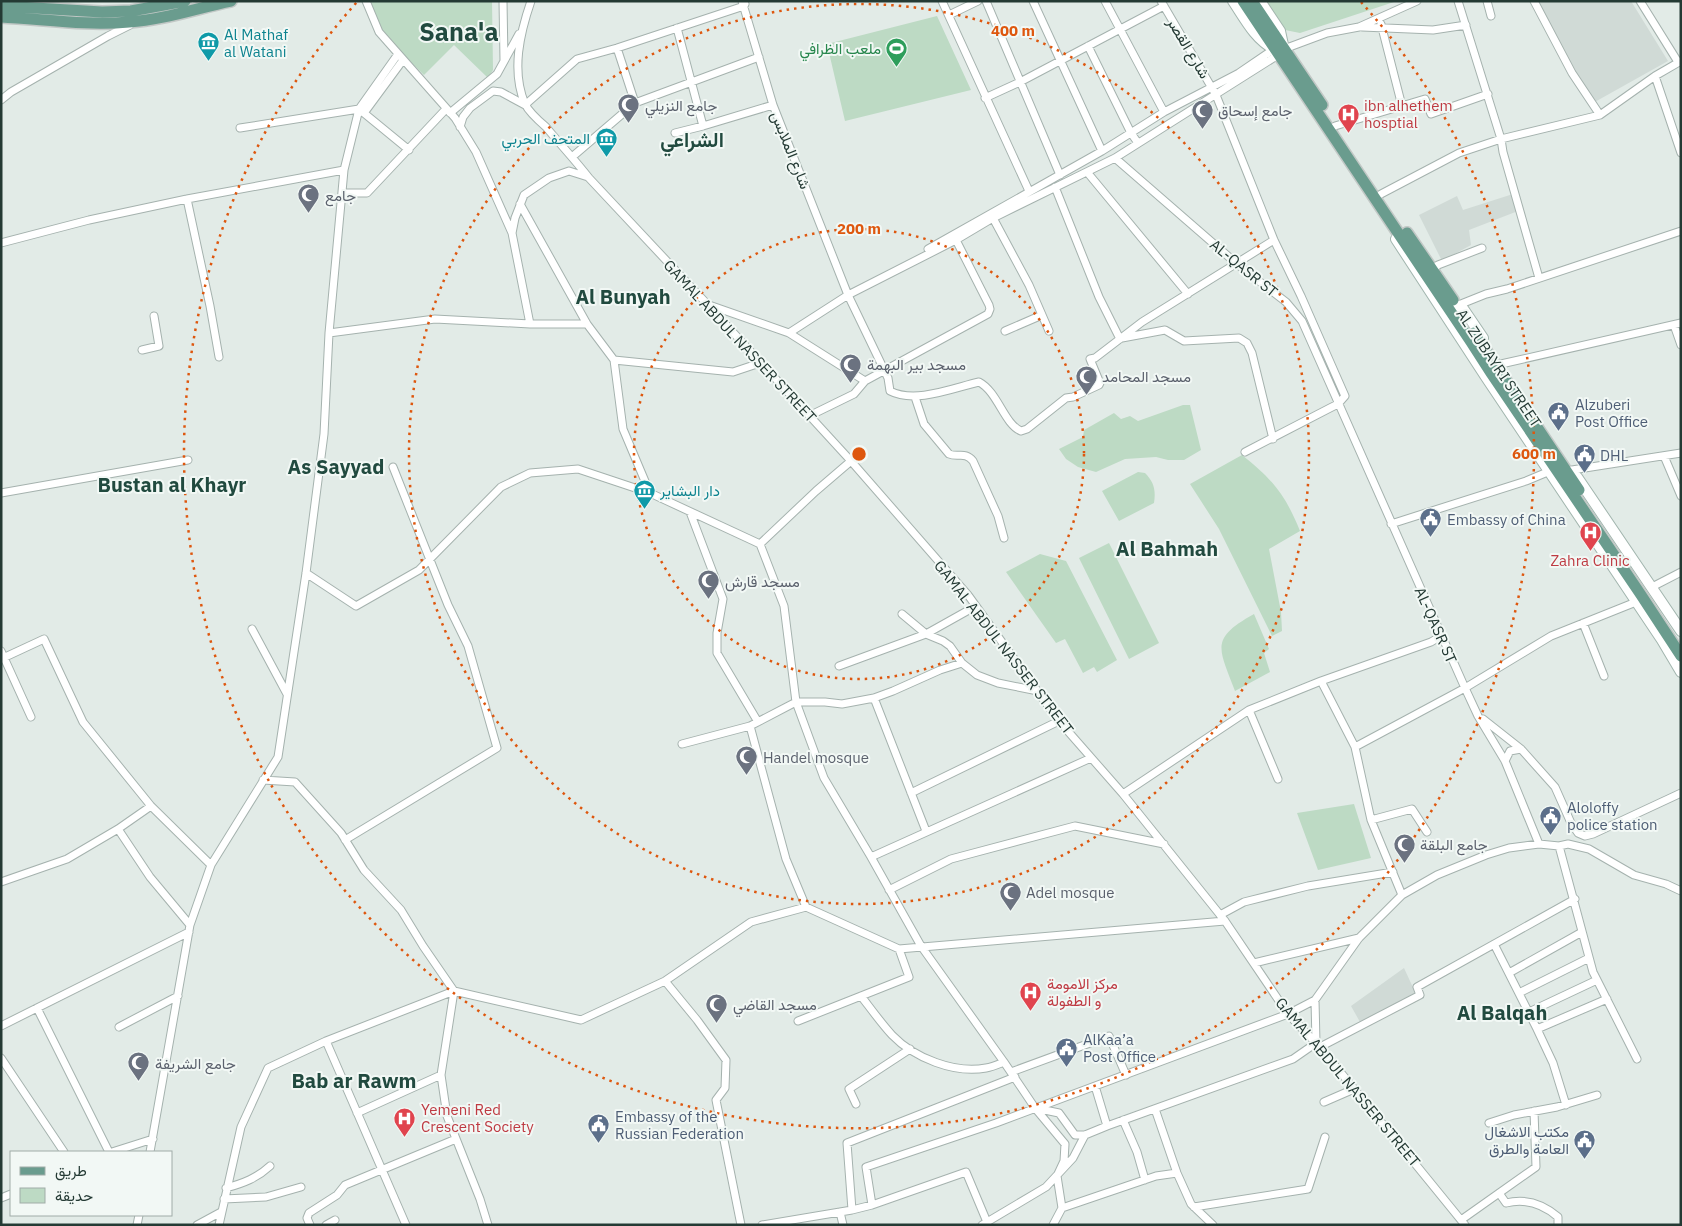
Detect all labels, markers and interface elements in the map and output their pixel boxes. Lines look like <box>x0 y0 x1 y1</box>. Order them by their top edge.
street label: شارع القصر <box>1161 13 1215 83</box>
district label: Sana'a <box>419 15 499 48</box>
text: 400 m <box>991 21 1035 40</box>
place label: Al Mathaf al Watani <box>224 25 288 61</box>
museum icon: Al Mathaf al Watani <box>196 31 220 62</box>
sports icon: ملعب الظرافي <box>885 36 909 67</box>
place label: ملعب الظرافي <box>799 39 881 62</box>
mosque icon: جامع النزيلي <box>617 93 641 124</box>
place label: جامع النزيلي <box>645 96 717 119</box>
place label: ibn alhethem hosptial <box>1364 96 1452 132</box>
mosque icon: جامع إسحاق <box>1190 98 1214 129</box>
place label: جامع إسحاق <box>1218 101 1292 122</box>
hospital icon: ibn alhethem hosptial <box>1336 102 1360 133</box>
street label: شارع الملابس <box>765 108 815 193</box>
museum icon: المتحف الحربي <box>594 126 618 157</box>
district label: الشراعي <box>660 126 724 157</box>
place label: المتحف الحربي <box>502 129 590 152</box>
mosque icon: جامع <box>297 183 321 214</box>
place label: جامع <box>325 186 356 207</box>
text: 200 m <box>837 219 881 238</box>
street label: AL-QASR ST <box>1206 235 1282 301</box>
street label: GAMAL ABDUL NASSER STREET <box>659 256 821 427</box>
district label: Al Bunyah <box>575 283 671 310</box>
street label: AL ZUBAYRI STREET <box>1452 305 1546 431</box>
mosque icon: مسجد بير البهمة <box>839 352 863 383</box>
place label: مسجد بير البهمة <box>867 355 966 374</box>
mosque icon: مسجد المحامد <box>1074 364 1098 395</box>
place label: مسجد المحامد <box>1102 367 1191 386</box>
place label: Alzuberi Post Office <box>1575 395 1648 431</box>
public building icon: Alzuberi Post Office <box>1547 401 1571 432</box>
public building icon: DHL <box>1572 443 1596 474</box>
text: 600 m <box>1512 444 1556 463</box>
centre of rings <box>850 445 868 463</box>
place label: DHL <box>1600 446 1629 465</box>
district label: As Sayyad <box>288 453 384 480</box>
district label: Bustan al Khayr <box>98 471 246 498</box>
museum icon: دار البشاير <box>632 478 656 509</box>
place label: دار البشاير <box>659 481 720 500</box>
public building icon: Embassy of China <box>1419 507 1443 538</box>
place label: Embassy of China <box>1447 510 1566 529</box>
hospital icon: Zahra Clinic <box>1578 520 1602 551</box>
district label: Al Bahmah <box>1116 535 1218 562</box>
place label: Zahra Clinic <box>1550 551 1630 570</box>
street label: GAMAL ABDUL NASSER STREET <box>930 556 1078 738</box>
mosque icon: مسجد قارش <box>697 569 721 600</box>
place label: مسجد قارش <box>725 572 800 592</box>
street label: AL-QASR ST <box>1411 584 1461 667</box>
mosque icon: Handel mosque <box>735 745 759 776</box>
place label: Handel mosque <box>763 748 869 767</box>
place label: Aloloffy police station <box>1567 798 1658 834</box>
public building icon: Aloloffy police station <box>1539 804 1563 835</box>
mosque icon: جامع البلقة <box>1392 832 1416 863</box>
place label: جامع البلقة <box>1420 835 1488 856</box>
mosque icon: Adel mosque <box>998 880 1022 911</box>
place label: Adel mosque <box>1026 883 1114 902</box>
place label: مركز الامومة و الطفولة <box>1047 974 1118 1010</box>
hospital icon: مركز الامومة و الطفولة <box>1019 980 1043 1011</box>
mosque icon: مسجد القاضي <box>705 992 729 1023</box>
street label: GAMAL ABDUL NASSER STREET <box>1271 993 1425 1171</box>
place label: مسجد القاضي <box>733 995 817 1018</box>
district label: Al Balqah <box>1457 999 1547 1026</box>
place label: AlKaa’a Post Office <box>1083 1030 1156 1066</box>
public building icon: AlKaa’a Post Office <box>1055 1036 1079 1067</box>
mosque icon: جامع الشريفة <box>127 1051 151 1082</box>
place label: جامع الشريفة <box>155 1054 236 1075</box>
district label: Bab ar Rawm <box>291 1067 417 1094</box>
place label: Yemeni Red Crescent Society <box>421 1100 534 1136</box>
hospital icon: Yemeni Red Crescent Society <box>393 1106 417 1137</box>
place label: Embassy of the Russian Federation <box>615 1107 744 1143</box>
public building icon: Embassy of the Russian Federation <box>587 1113 611 1144</box>
place label: مكتب الاشغال العامة والطرق <box>1485 1122 1569 1158</box>
public building icon: مكتب الاشغال العامة والطرق <box>1573 1128 1597 1159</box>
legend <box>10 1151 172 1216</box>
text: طريق <box>55 1161 87 1181</box>
text: حديقة <box>55 1186 93 1205</box>

